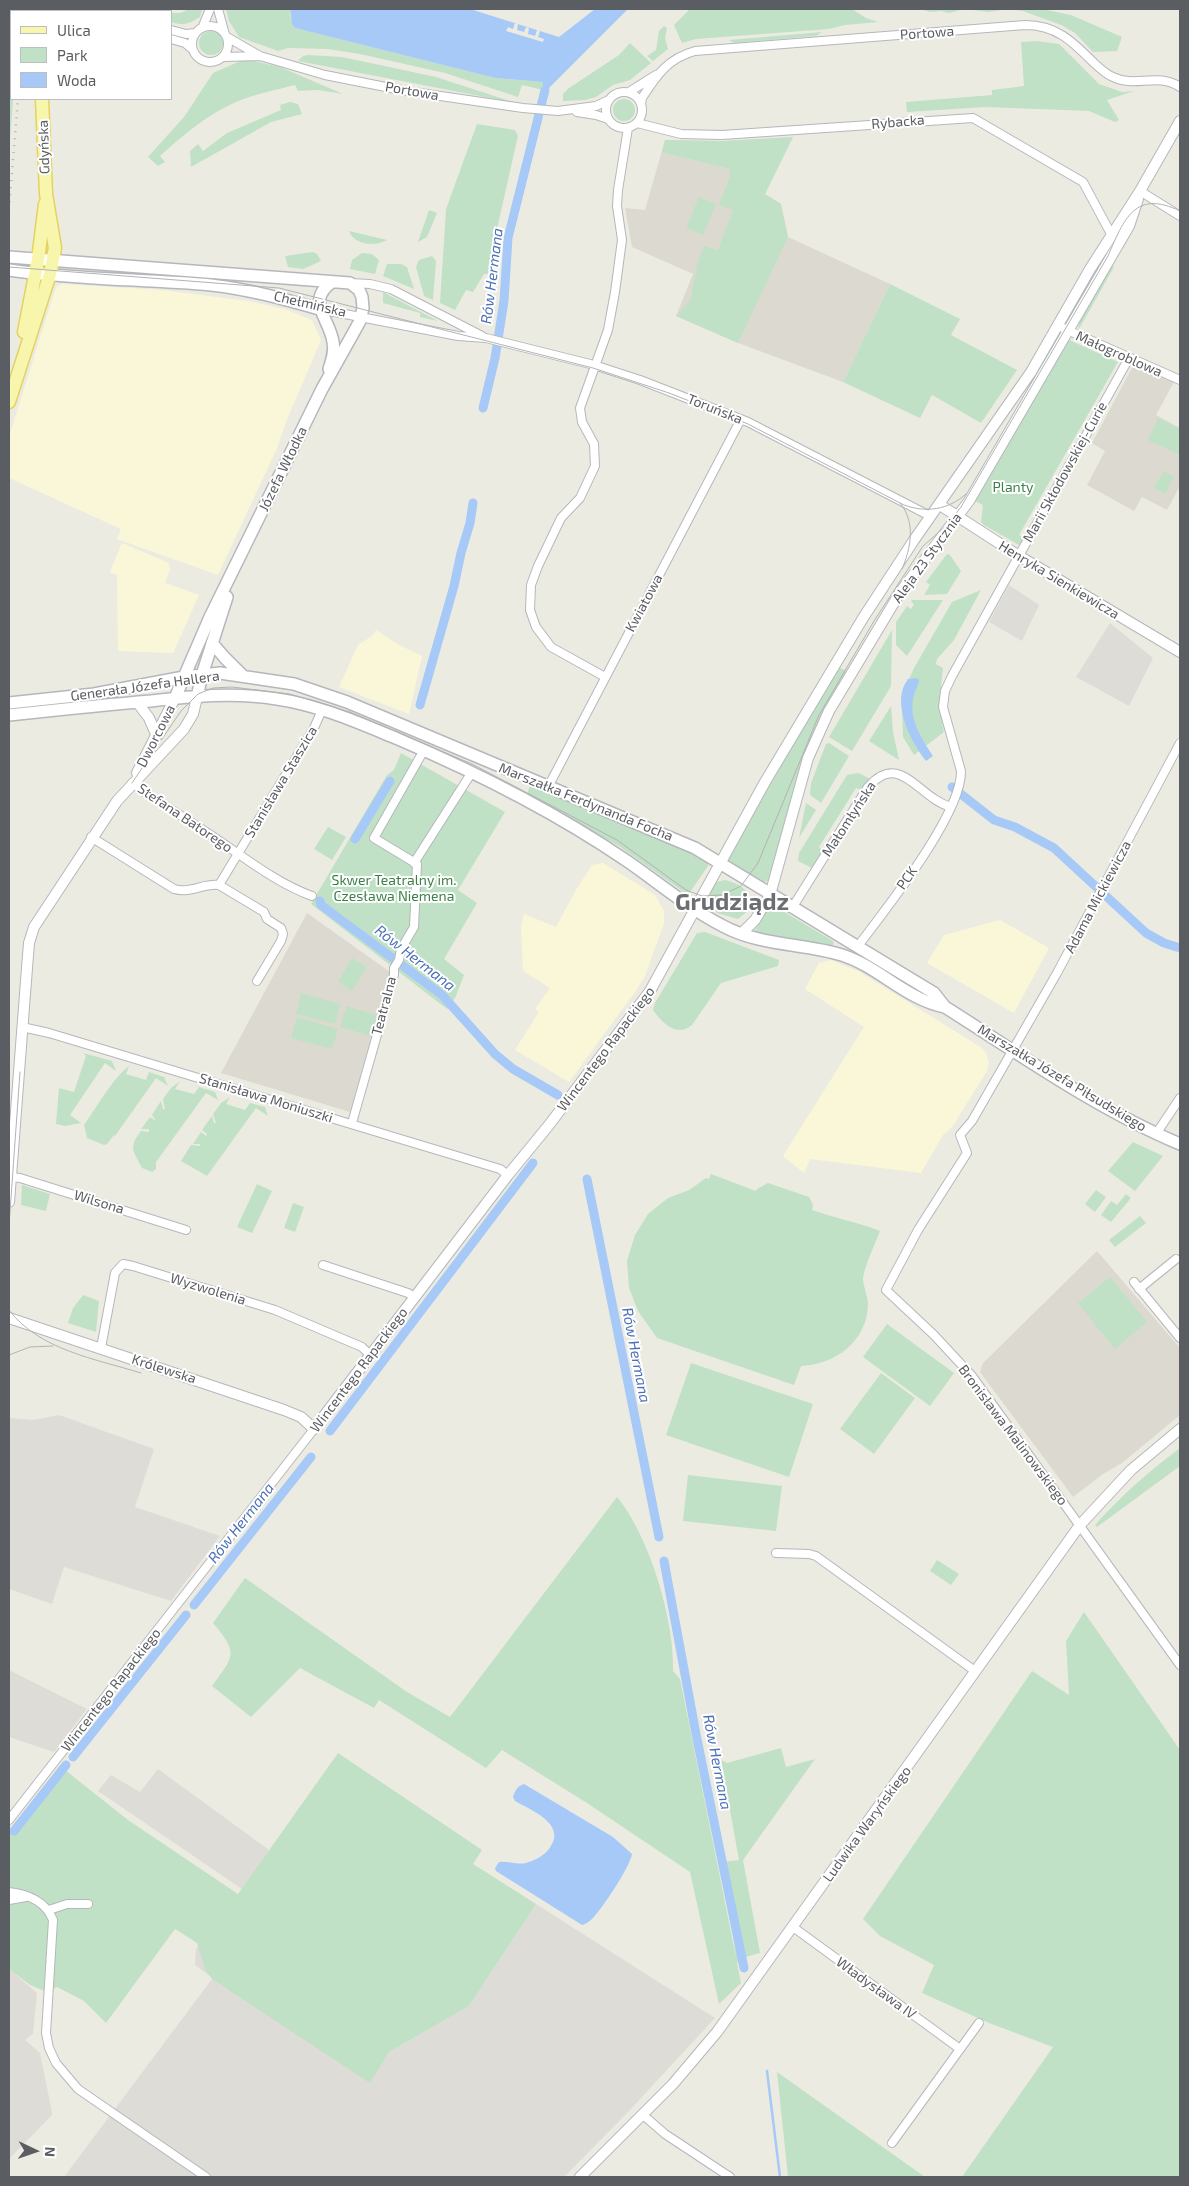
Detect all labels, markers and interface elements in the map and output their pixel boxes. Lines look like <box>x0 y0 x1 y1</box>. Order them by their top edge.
legend <box>10 10 172 100</box>
text: Ulica <box>57 21 91 39</box>
street label: Portowa <box>899 23 955 43</box>
text: Park <box>57 46 88 64</box>
text: Woda <box>57 71 96 89</box>
street label: Portowa <box>384 78 440 104</box>
street label: Rybacka <box>871 111 925 133</box>
street label: Gdyńska <box>35 120 53 174</box>
water label: Rów Hermana <box>477 227 507 325</box>
street label: Chełmińska <box>272 287 348 321</box>
street label: Małogroblowa <box>1073 327 1165 381</box>
street label: Toruńska <box>685 390 745 428</box>
street label: Marii Skłodowskiej-Curie <box>1019 399 1111 545</box>
street label: Józefa Włodka <box>255 424 311 514</box>
park label: Planty <box>993 479 1033 495</box>
street label: Aleja 23 Stycznia <box>889 510 965 606</box>
street label: Henryka Sienkiewicza <box>996 537 1122 623</box>
street label: Kwiatowa <box>622 571 666 635</box>
street label: Generała Józefa Hallera <box>69 667 221 705</box>
street label: Dworcowa <box>133 702 179 770</box>
street label: Stanisława Staszica <box>241 723 321 841</box>
street label: Marszałka Ferdynanda Focha <box>496 759 676 845</box>
street label: Małomłyńska <box>818 778 880 860</box>
street label: Stefana Batorego <box>134 780 236 856</box>
street label: Adama Mickiewicza <box>1061 838 1135 956</box>
street label: PCK <box>893 863 921 893</box>
park label: Skwer Teatralny im. Czesława Niemena <box>332 872 456 904</box>
district label: Grudziądz <box>675 888 789 916</box>
water label: Rów Hermana <box>371 921 459 995</box>
street label: Teatralna <box>368 975 400 1037</box>
street label: Wincentego Rapackiego <box>554 983 658 1115</box>
street label: Marszałka Józefa Piłsudskiego <box>975 1021 1149 1135</box>
street label: Stanisława Moniuszki <box>197 1070 335 1126</box>
street label: Wilsona <box>72 1186 126 1218</box>
street label: Wyzwolenia <box>168 1270 248 1308</box>
street label: Wincentego Rapackiego <box>307 1304 411 1436</box>
water label: Rów Hermana <box>618 1306 654 1404</box>
street label: Królewska <box>130 1351 198 1387</box>
street label: Bronisława Malinowskiego <box>955 1361 1071 1509</box>
water label: Rów Hermana <box>204 1479 278 1567</box>
street label: Wincentego Rapackiego <box>58 1625 164 1755</box>
water label: Rów Hermana <box>699 1713 735 1811</box>
street label: Ludwika Waryńskiego <box>819 1763 915 1885</box>
street label: Władysława IV <box>833 1953 919 2023</box>
north arrow <box>10 2126 60 2176</box>
text: N <box>42 2146 59 2157</box>

